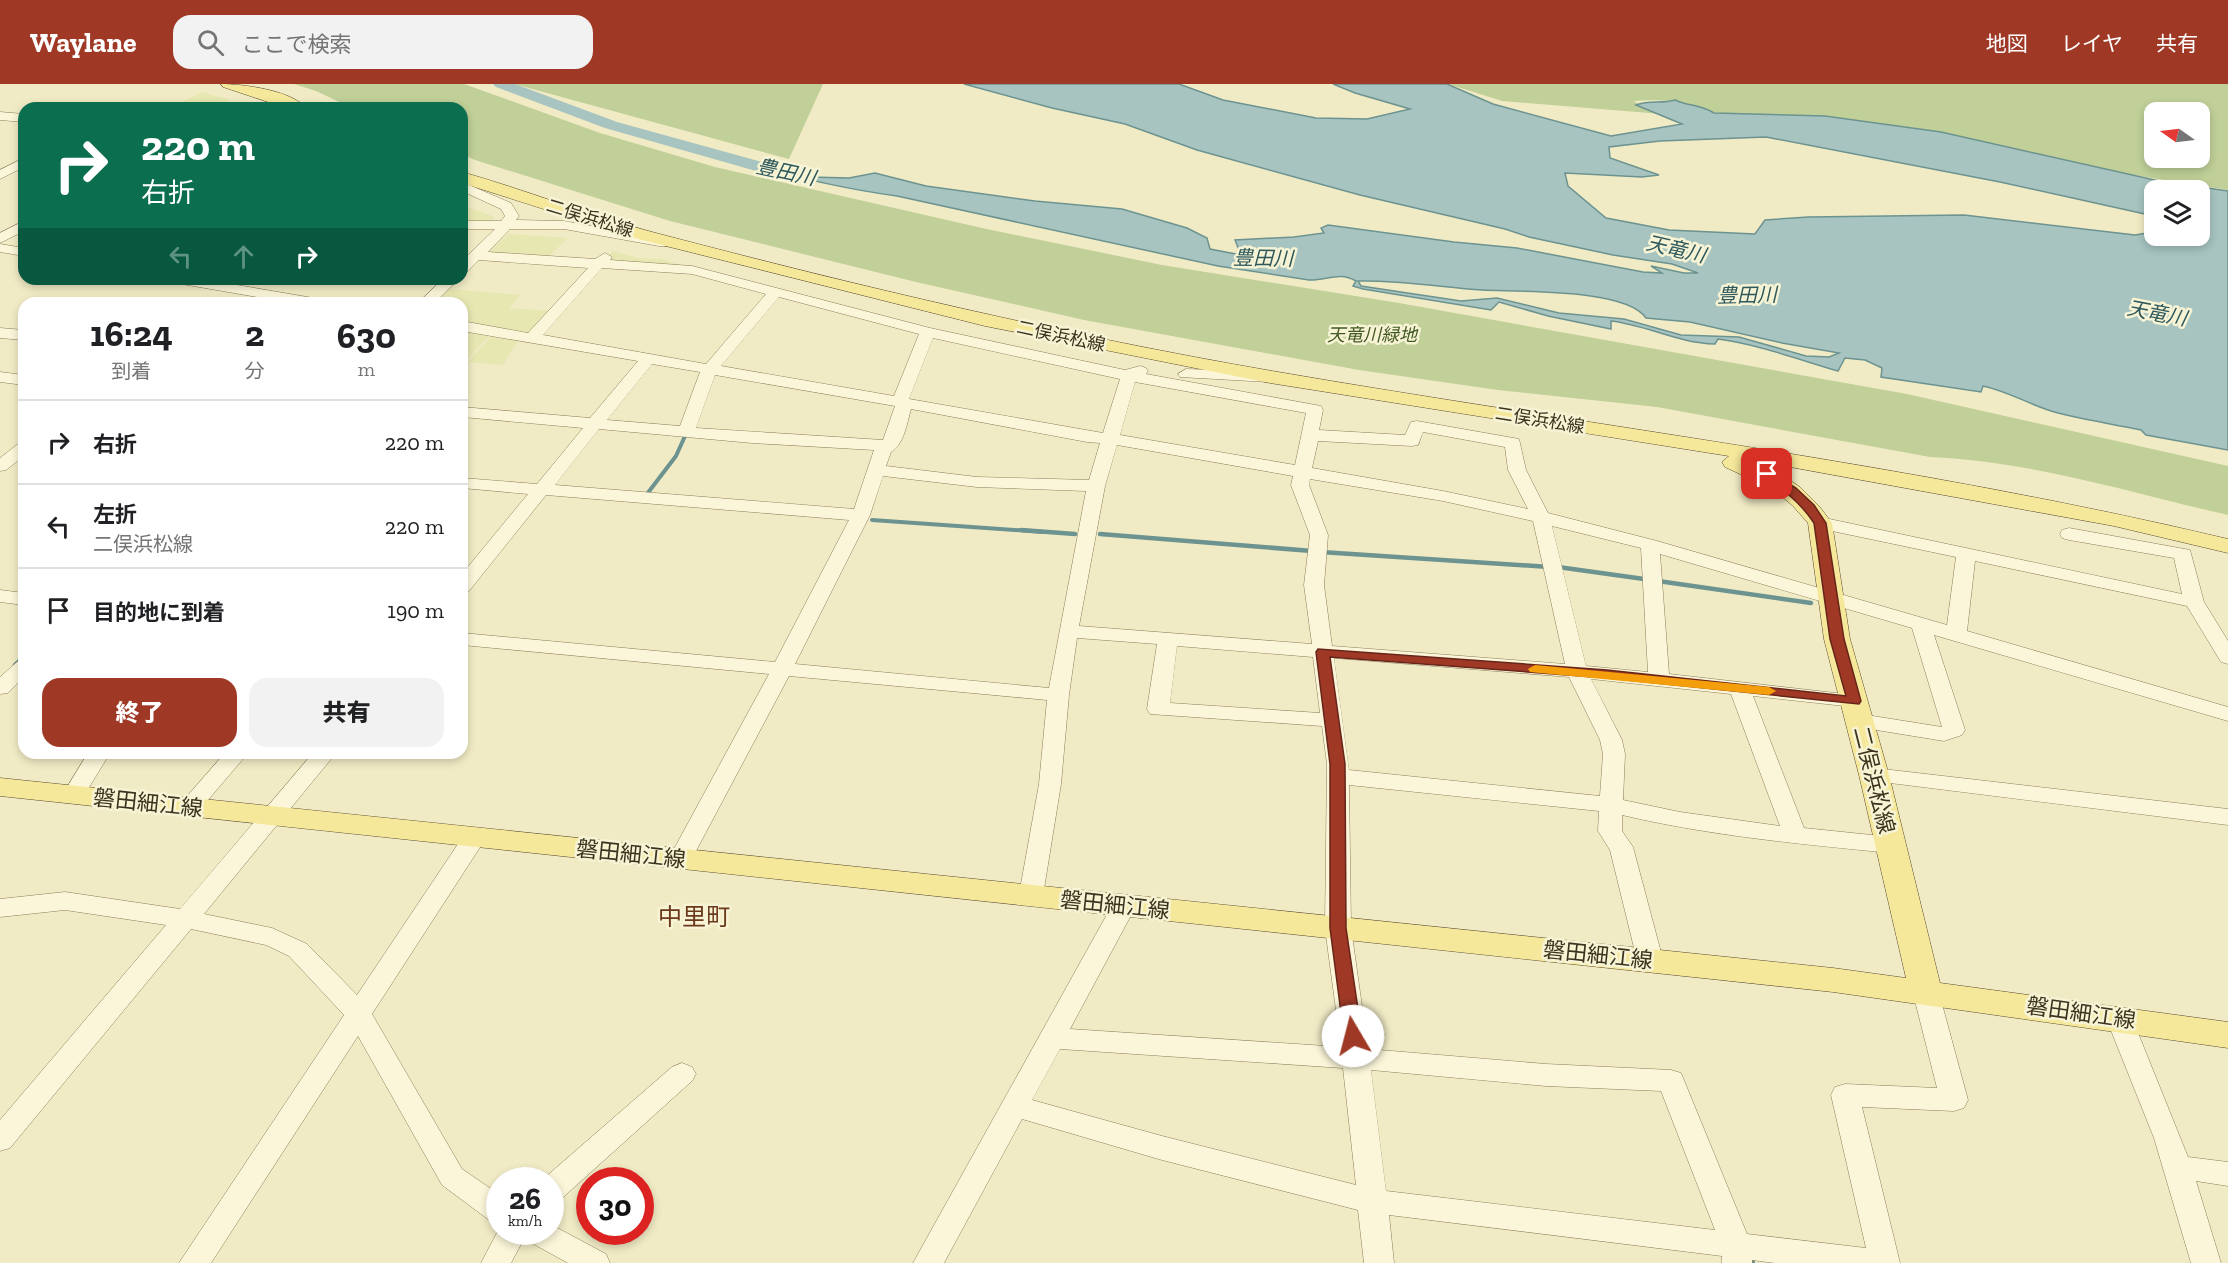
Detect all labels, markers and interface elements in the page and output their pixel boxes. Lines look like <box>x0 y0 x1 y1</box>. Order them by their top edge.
search box <box>173 15 593 69</box>
text: Waylane <box>30 26 137 59</box>
icon: search <box>194 26 227 59</box>
text: ここで検索 <box>242 31 352 58</box>
text: 地図 <box>1986 31 2028 56</box>
text: レイヤ <box>2061 31 2123 56</box>
text: 共有 <box>2156 31 2198 56</box>
north arrow <box>2144 102 2210 168</box>
map controls <box>2144 102 2210 246</box>
text: 220 m <box>141 120 255 171</box>
icon: right <box>42 126 120 204</box>
water label: 豊田川 <box>754 154 820 190</box>
text: 右折 <box>141 177 195 209</box>
button: layers <box>2144 180 2210 246</box>
street label: 二俣浜松線 <box>544 194 636 242</box>
water label: 天竜川 <box>1644 231 1710 268</box>
icon: left <box>164 240 197 273</box>
icon: ahead <box>227 240 260 273</box>
icon: right <box>290 240 323 273</box>
water label: 豊田川 <box>1233 245 1295 271</box>
water label: 豊田川 <box>1717 282 1779 308</box>
water label: 天竜川 <box>2125 295 2191 331</box>
text: 16:24 <box>90 312 173 355</box>
text: 2 <box>245 312 264 355</box>
text: 630 <box>337 314 396 357</box>
street label: 二俣浜松線 <box>1015 316 1107 356</box>
park label: 天竜川緑地 <box>1327 324 1419 346</box>
text: m <box>358 357 375 381</box>
text: 到着 <box>111 359 151 383</box>
text: 分 <box>245 359 265 383</box>
street label: 二俣浜松線 <box>1494 402 1586 438</box>
icon: right <box>42 426 75 459</box>
text: 220 m <box>385 429 444 456</box>
text: 右折 <box>93 431 137 458</box>
pin <box>1741 448 1792 499</box>
icon: arrive <box>1750 457 1783 490</box>
text: 左折 <box>93 501 137 528</box>
icon: left <box>42 510 75 543</box>
text: 220 m <box>385 513 444 540</box>
text: 二俣浜松線 <box>93 532 193 556</box>
icon: arrive <box>42 594 75 627</box>
text: 190 m <box>387 597 444 624</box>
text: 目的地に到着 <box>93 599 225 626</box>
button: 終了 <box>42 678 237 747</box>
button: 共有 <box>249 678 444 747</box>
street label: 二俣浜松線 <box>1848 723 1900 837</box>
street label: 磐田細江線 <box>92 784 204 822</box>
street label: 磐田細江線 <box>575 835 687 873</box>
street label: 磐田細江線 <box>1059 886 1171 924</box>
district label: 中里町 <box>658 902 730 931</box>
street label: 磐田細江線 <box>1542 936 1654 974</box>
street label: 磐田細江線 <box>2025 992 2137 1034</box>
position arrow <box>1321 1004 1385 1068</box>
speed limit sign: 30 <box>576 1167 654 1245</box>
text: 26 <box>509 1181 541 1217</box>
text: km/h <box>508 1212 542 1230</box>

